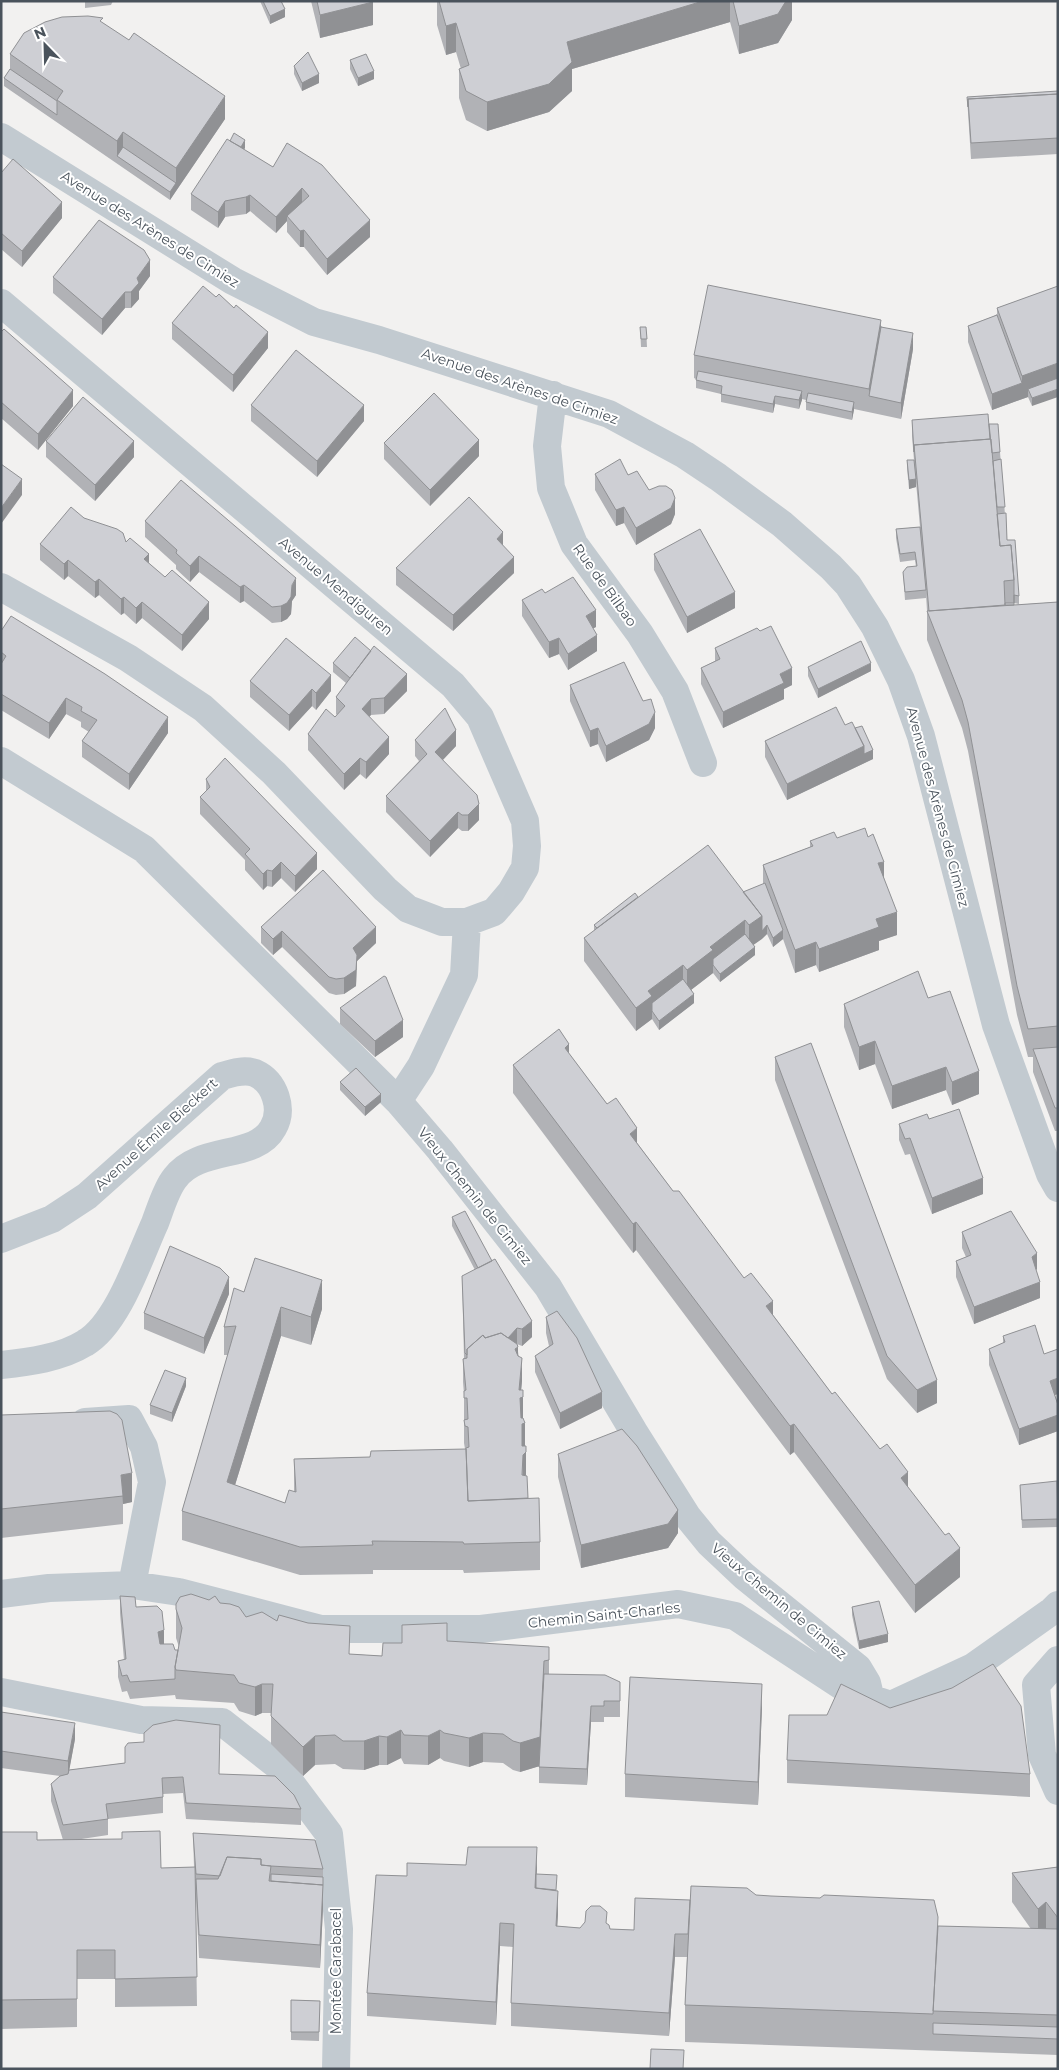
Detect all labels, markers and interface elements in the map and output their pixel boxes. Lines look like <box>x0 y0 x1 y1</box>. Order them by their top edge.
north arrow <box>20 20 70 70</box>
text: N <box>31 23 49 44</box>
street label: Avenue des Arènes de Cimiez <box>58 167 242 291</box>
street label: Avenue des Arènes de Cimiez <box>419 344 621 428</box>
street label: Avenue Mendiguren <box>275 533 397 639</box>
street label: Rue de Bilbao <box>569 540 641 630</box>
street label: Avenue des Arènes de Cimiez <box>903 705 973 909</box>
street label: Avenue Émile Bieckert <box>91 1074 221 1194</box>
street label: Vieux Chemin de Cimiez <box>414 1124 536 1268</box>
street label: Vieux Chemin de Cimiez <box>708 1539 850 1663</box>
street label: Chemin Saint-Charles <box>527 1598 681 1632</box>
street label: Montée Carabacel <box>327 1908 345 2034</box>

